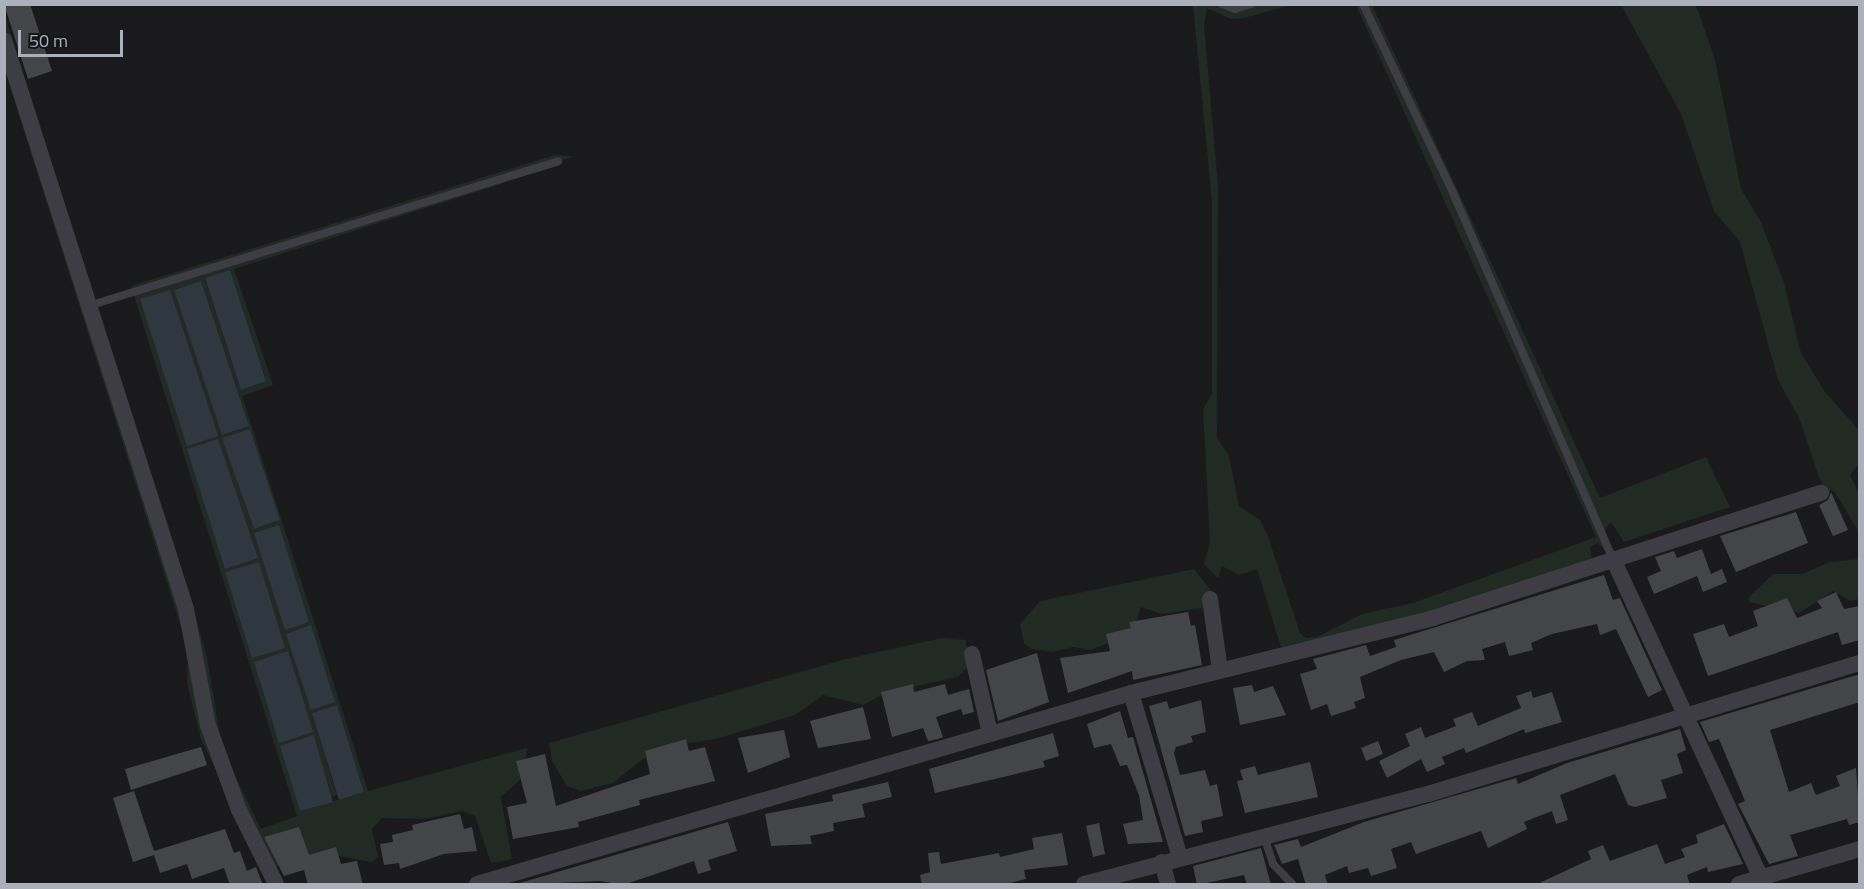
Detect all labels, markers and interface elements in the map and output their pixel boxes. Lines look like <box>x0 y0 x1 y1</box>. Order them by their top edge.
scale bar <box>21 18 126 56</box>
text: 50 m <box>29 27 68 54</box>

